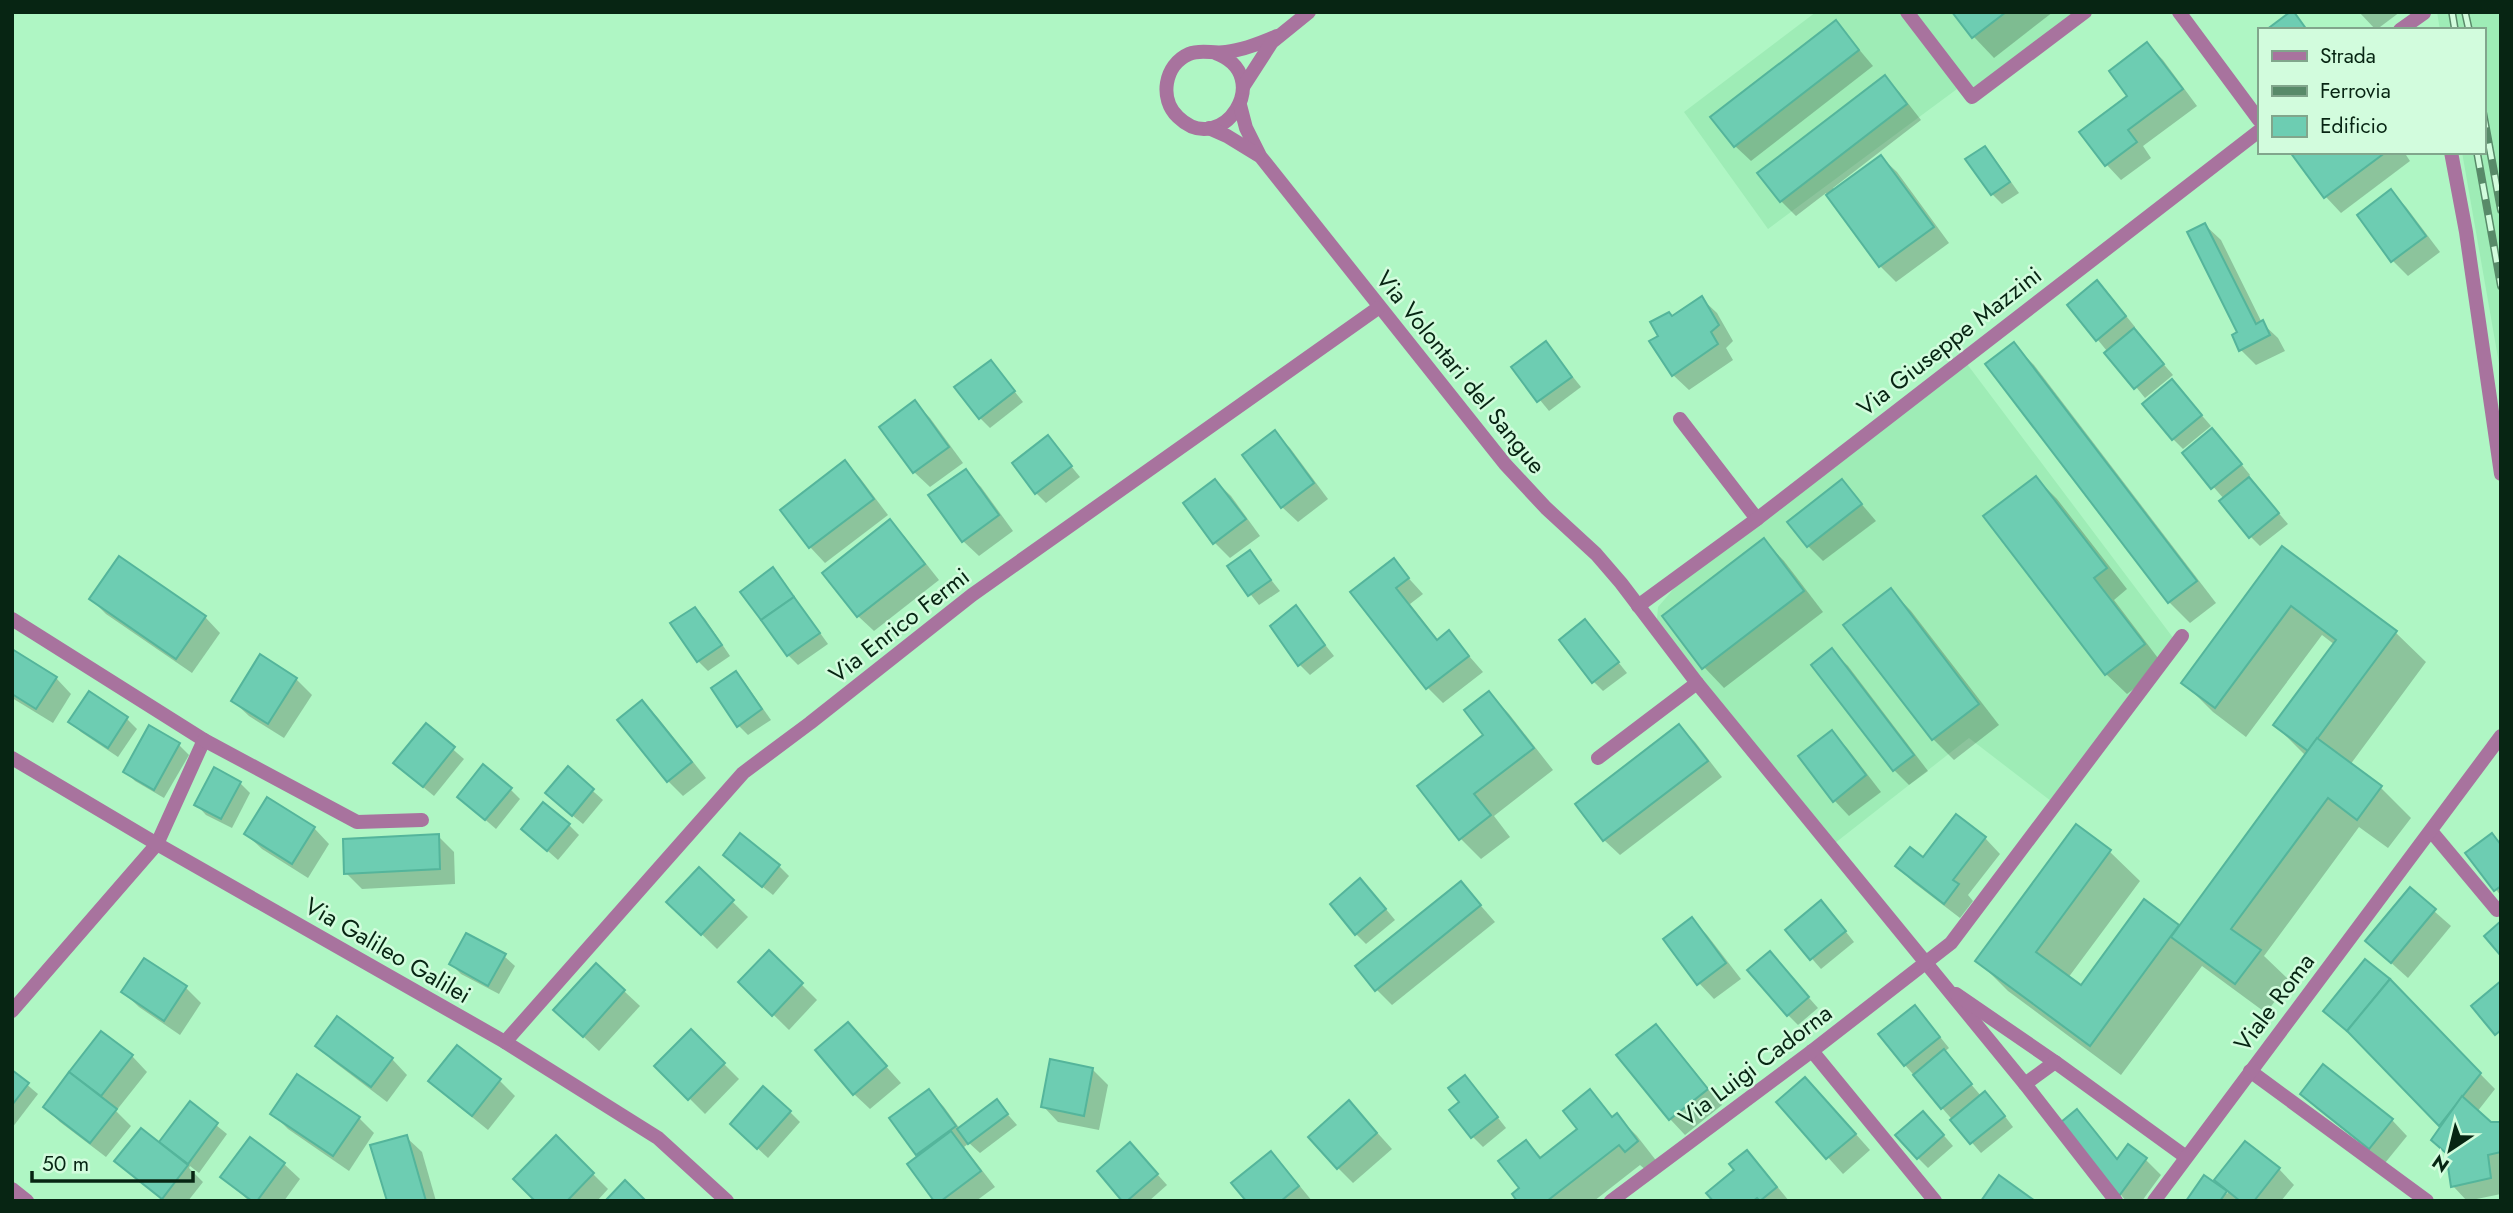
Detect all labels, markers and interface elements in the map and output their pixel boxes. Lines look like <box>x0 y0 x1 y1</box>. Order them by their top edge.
legend <box>2258 28 2485 154</box>
text: Strada <box>2320 41 2376 71</box>
text: Ferrovia <box>2320 76 2391 106</box>
text: Edificio <box>2320 111 2387 141</box>
street label: Via Giuseppe Mazzini <box>1849 258 2049 424</box>
street label: Via Volontari del Sangue <box>1368 263 1554 481</box>
street label: Via Enrico Fermi <box>821 559 977 691</box>
street label: Via Galileo Galilei <box>298 888 478 1012</box>
street label: Viale Roma <box>2225 945 2323 1059</box>
street label: Via Luigi Cadorna <box>1671 996 1839 1134</box>
north arrow <box>2415 1115 2485 1185</box>
scale bar <box>32 1140 192 1184</box>
text: N <box>2427 1148 2454 1179</box>
text: 50 m <box>42 1149 89 1179</box>

